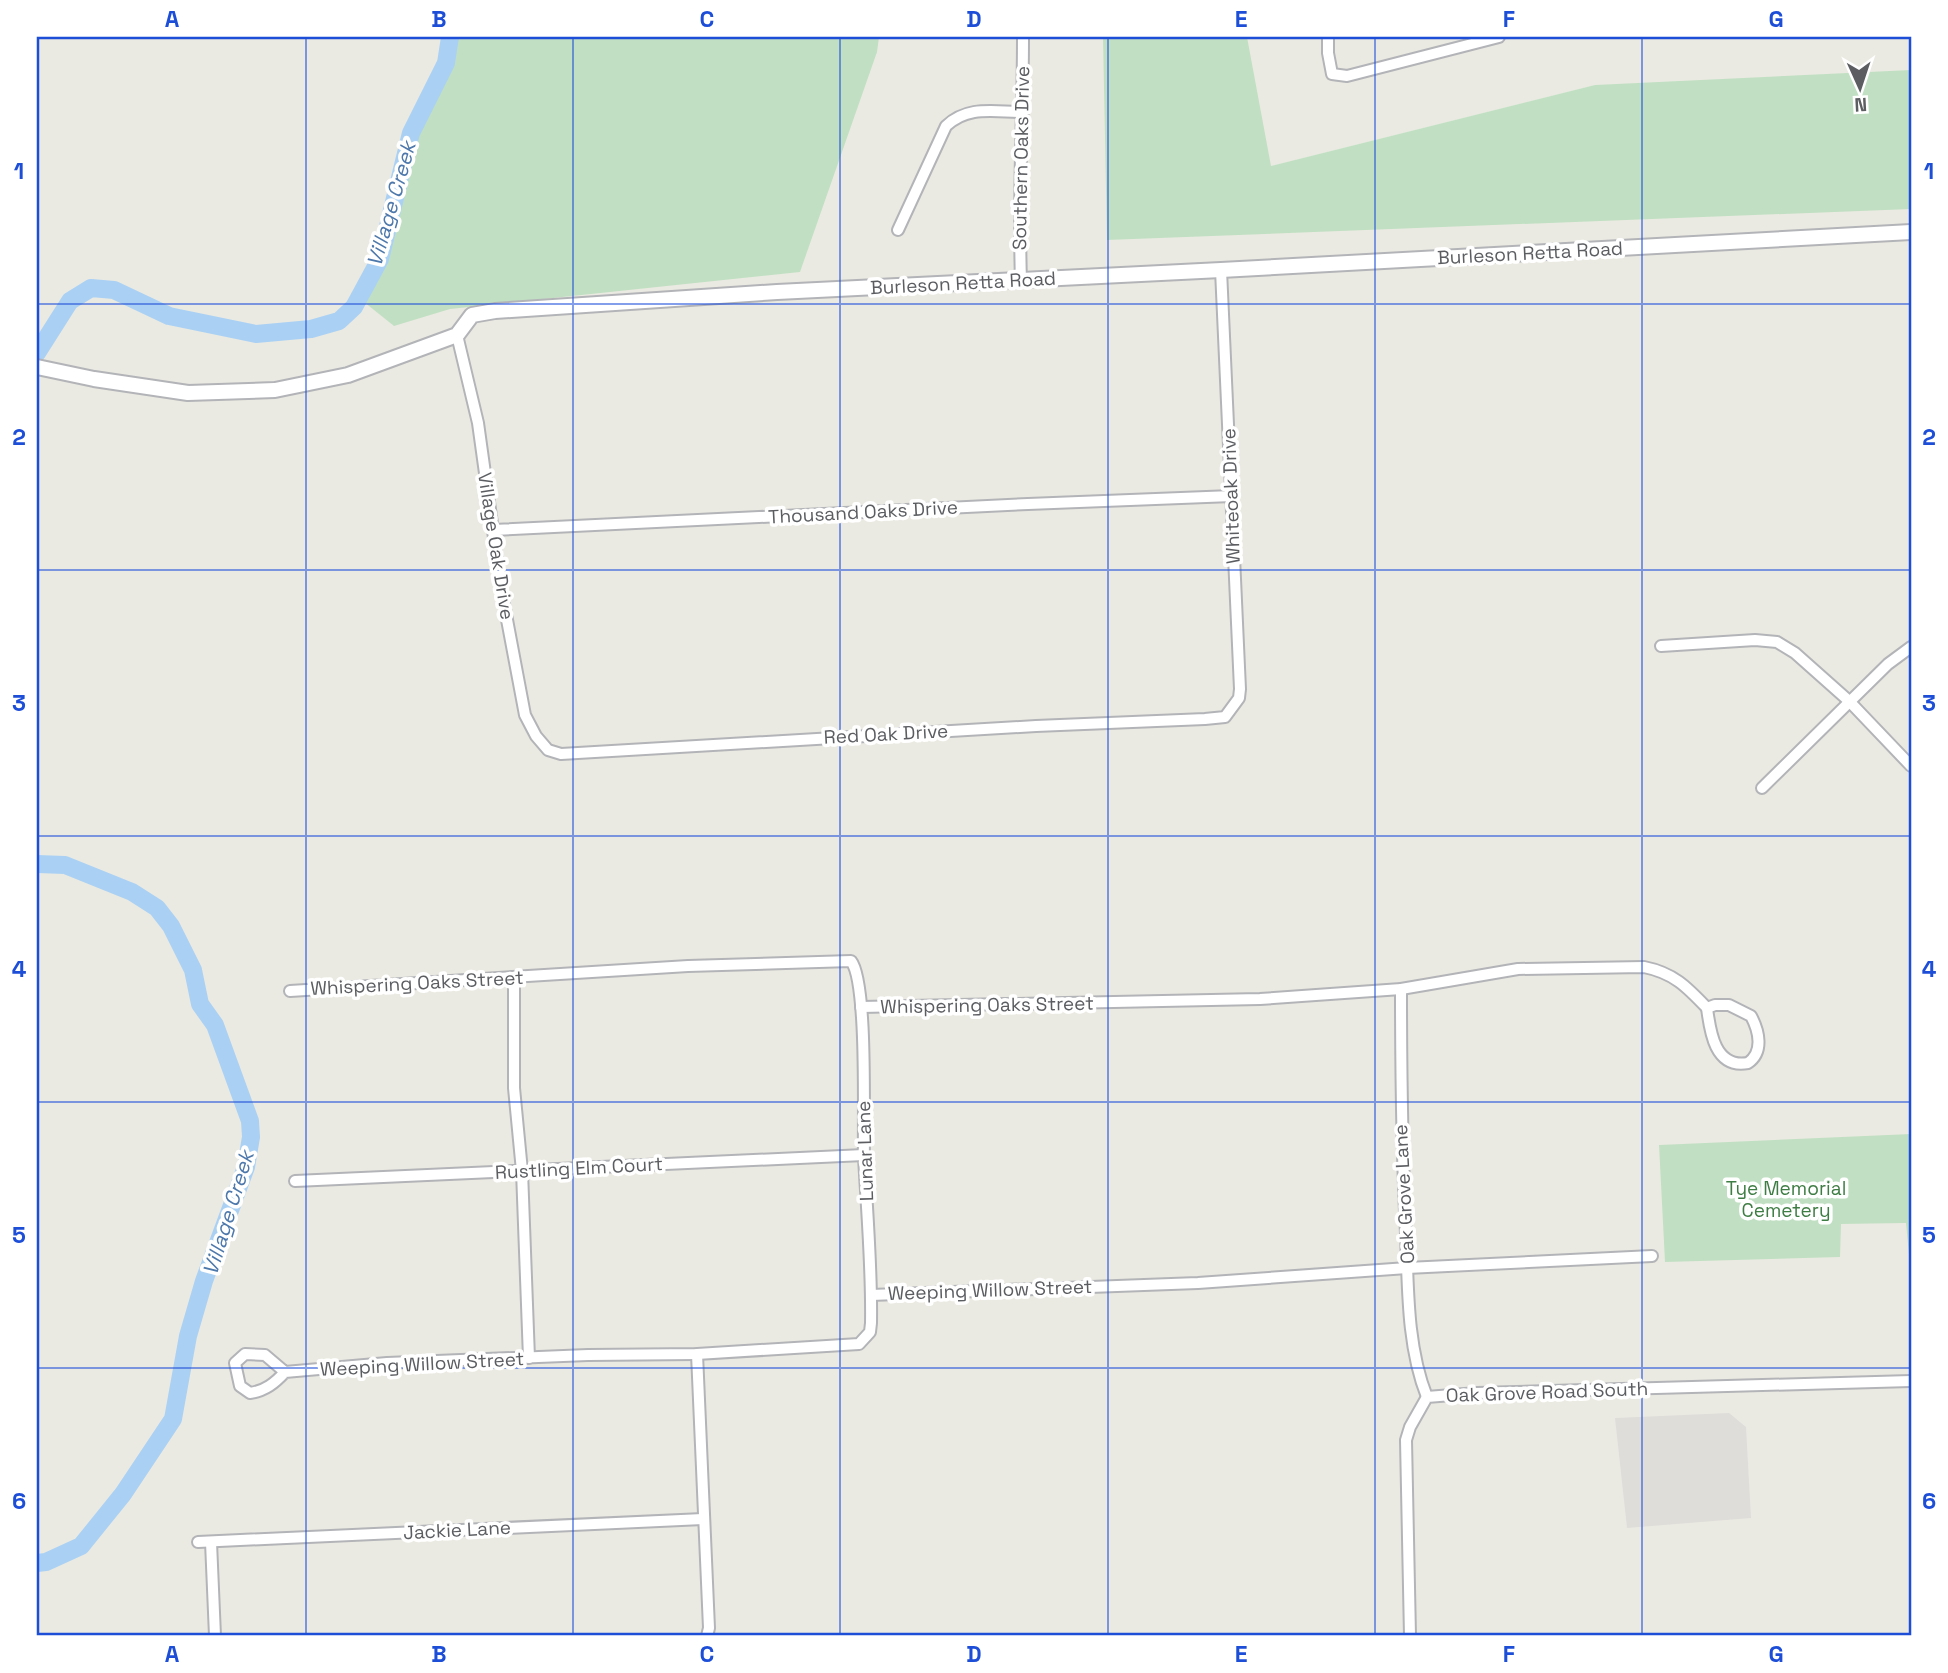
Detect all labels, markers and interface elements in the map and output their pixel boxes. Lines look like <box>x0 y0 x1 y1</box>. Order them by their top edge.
text: A <box>165 4 180 34</box>
text: B <box>431 4 447 34</box>
text: C <box>700 4 714 34</box>
text: D <box>966 4 982 34</box>
text: E <box>1235 4 1247 34</box>
text: F <box>1503 4 1515 34</box>
text: G <box>1768 4 1784 34</box>
north arrow <box>1826 52 1896 122</box>
street label: Southern Oaks Drive <box>1007 66 1035 250</box>
text: N <box>1854 92 1868 117</box>
water label: Village Creek <box>360 136 422 270</box>
text: 1 <box>14 156 24 186</box>
text: 1 <box>1924 156 1934 186</box>
street label: Burleson Retta Road <box>1436 236 1624 270</box>
street label: Burleson Retta Road <box>869 266 1057 300</box>
text: 2 <box>12 422 26 452</box>
text: 2 <box>1922 422 1936 452</box>
street label: Whiteoak Drive <box>1216 428 1246 564</box>
street label: Village Oak Drive <box>472 470 520 622</box>
street label: Thousand Oaks Drive <box>768 495 958 529</box>
text: 3 <box>12 688 26 718</box>
text: 3 <box>1922 688 1936 718</box>
street label: Red Oak Drive <box>823 718 949 750</box>
text: 4 <box>12 954 27 984</box>
text: 4 <box>1922 954 1937 984</box>
street label: Whispering Oaks Street <box>310 965 524 1001</box>
street label: Whispering Oaks Street <box>880 991 1094 1019</box>
street label: Lunar Lane <box>851 1100 879 1202</box>
street label: Oak Grove Lane <box>1388 1124 1420 1264</box>
water label: Village Creek <box>196 1145 261 1278</box>
street label: Rustling Elm Court <box>494 1151 664 1185</box>
park label: Tye Memorial Cemetery <box>1726 1176 1846 1223</box>
text: 5 <box>12 1220 26 1250</box>
text: 5 <box>1922 1220 1936 1250</box>
street label: Weeping Willow Street <box>887 1274 1093 1306</box>
street label: Weeping Willow Street <box>319 1346 525 1382</box>
street label: Oak Grove Road South <box>1445 1376 1649 1408</box>
text: 6 <box>12 1486 26 1516</box>
text: 6 <box>1922 1486 1936 1516</box>
street label: Jackie Lane <box>402 1515 512 1545</box>
text: A <box>165 1639 180 1669</box>
text: B <box>431 1639 447 1669</box>
text: C <box>700 1639 714 1669</box>
text: D <box>966 1639 982 1669</box>
text: E <box>1235 1639 1247 1669</box>
text: F <box>1503 1639 1515 1669</box>
text: G <box>1768 1639 1784 1669</box>

